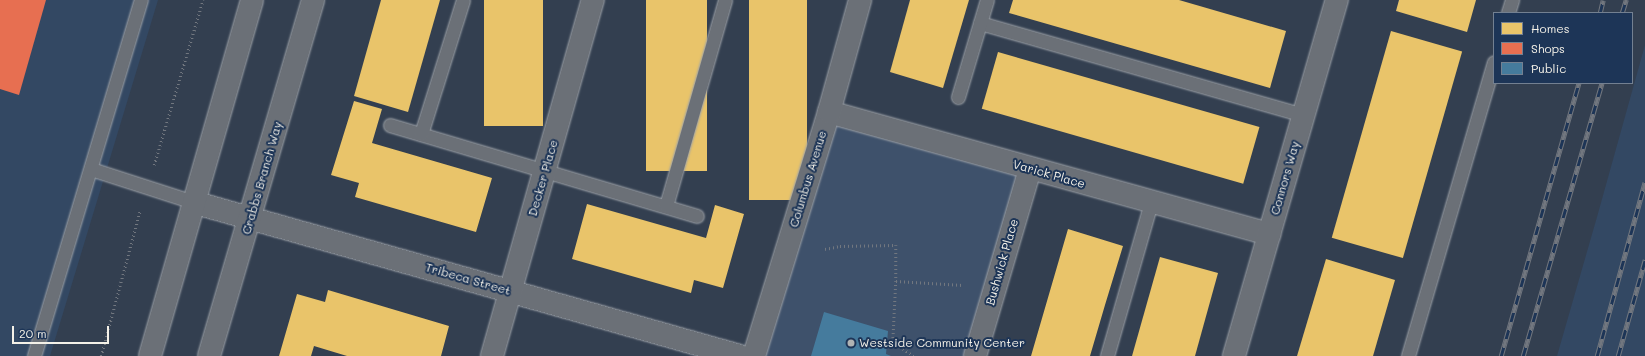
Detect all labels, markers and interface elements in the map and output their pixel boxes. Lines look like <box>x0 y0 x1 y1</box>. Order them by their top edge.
legend <box>1493 12 1633 84</box>
text: Homes <box>1531 20 1570 36</box>
text: Shops <box>1531 40 1565 56</box>
text: Public <box>1531 60 1566 76</box>
street label: Crabbs Branch Way <box>239 120 285 236</box>
street label: Columbus Avenue <box>786 129 830 229</box>
street label: Decker Place <box>525 138 561 218</box>
street label: Connors Way <box>1268 139 1302 217</box>
street label: Varick Place <box>1011 157 1087 191</box>
street label: Bushwick Place <box>983 217 1021 307</box>
street label: Tribeca Street <box>424 260 512 298</box>
scale bar <box>14 318 111 344</box>
text: 20 m <box>19 325 47 341</box>
place label: Westside Community Center <box>859 336 1025 350</box>
marker: Westside Community Center <box>846 338 856 348</box>

